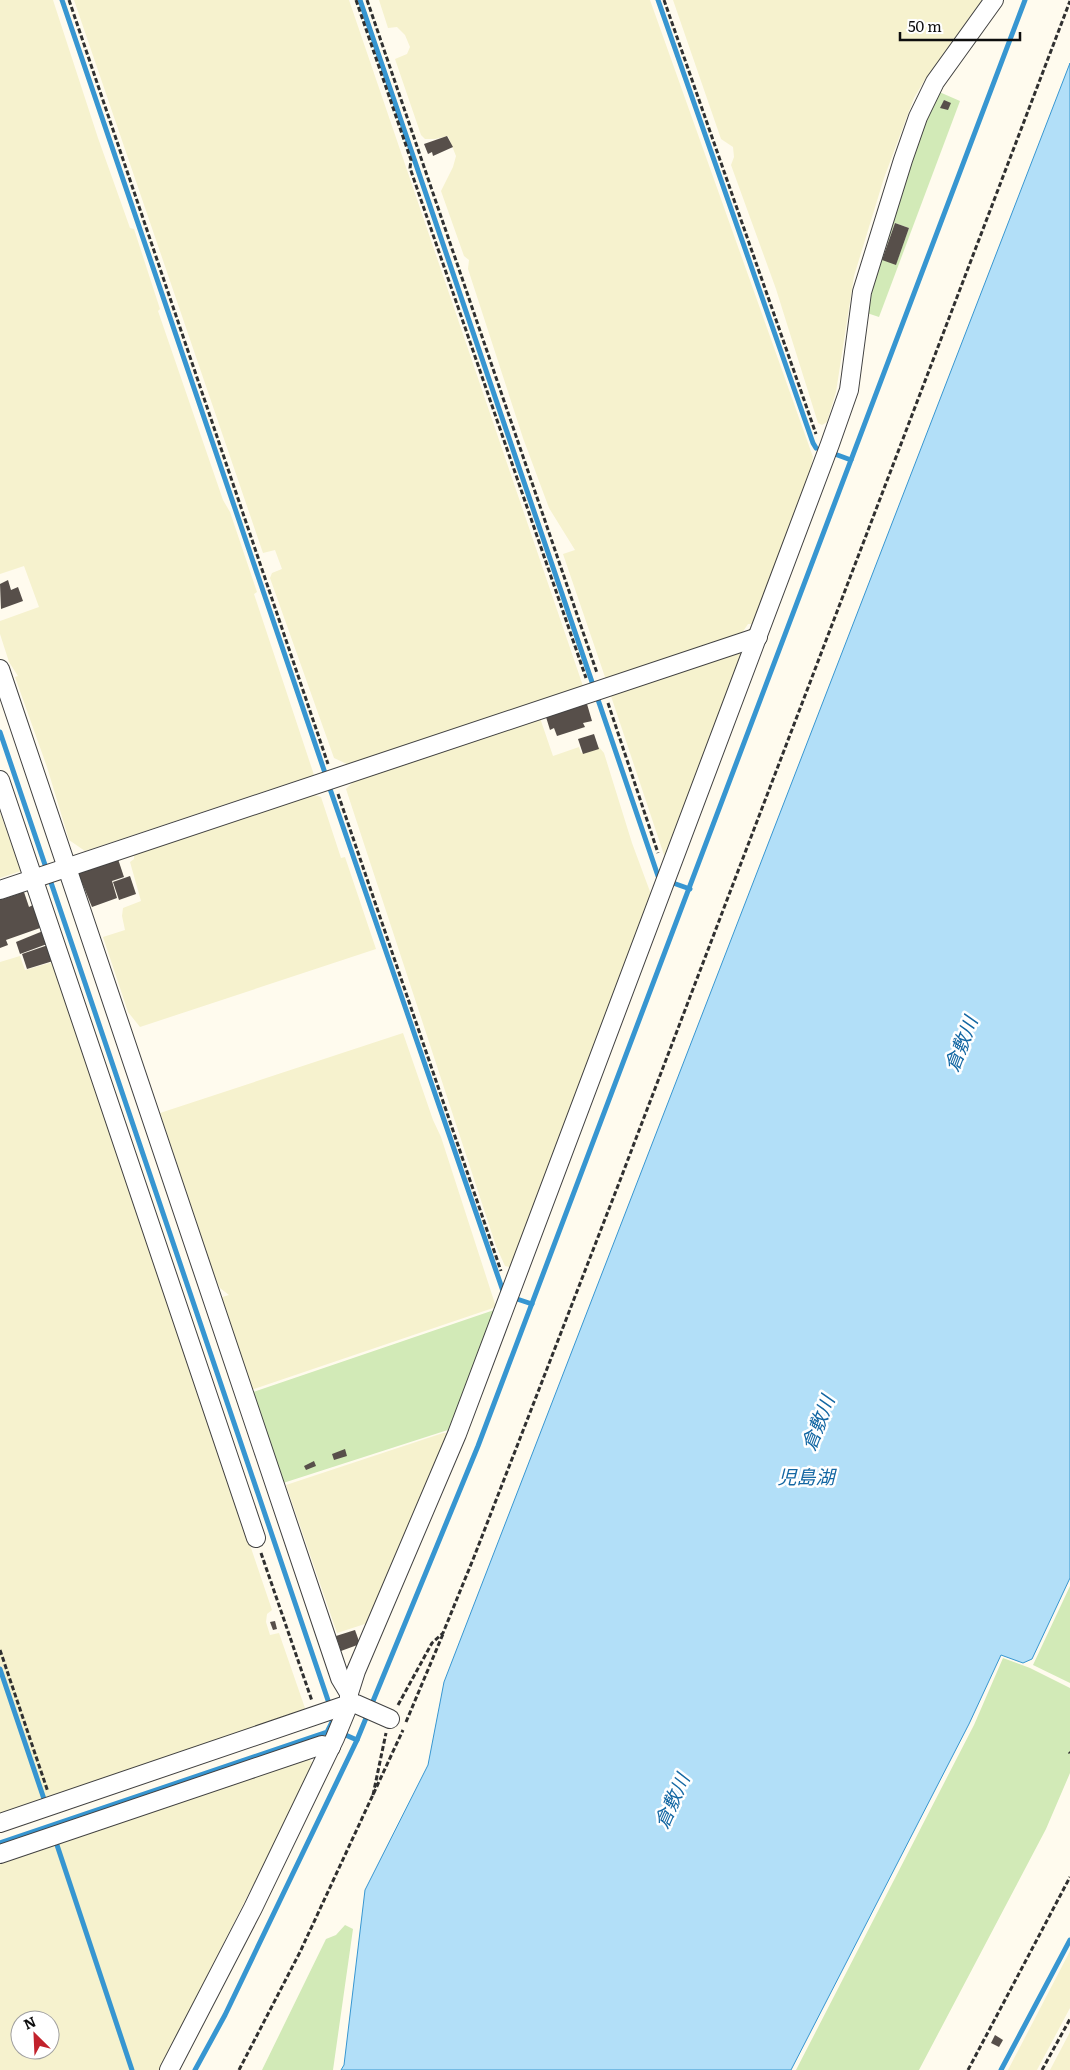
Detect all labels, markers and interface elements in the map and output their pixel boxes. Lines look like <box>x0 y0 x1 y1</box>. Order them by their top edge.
scale bar <box>900 10 1020 42</box>
text: 50 m <box>908 14 942 37</box>
water label: 倉敷川 <box>937 1010 984 1075</box>
water label: 倉敷川 <box>794 1389 841 1454</box>
water label: 児島湖 <box>777 1462 837 1490</box>
water label: 倉敷川 <box>647 1767 696 1832</box>
north arrow <box>10 2010 60 2060</box>
text: N <box>20 2011 39 2034</box>

